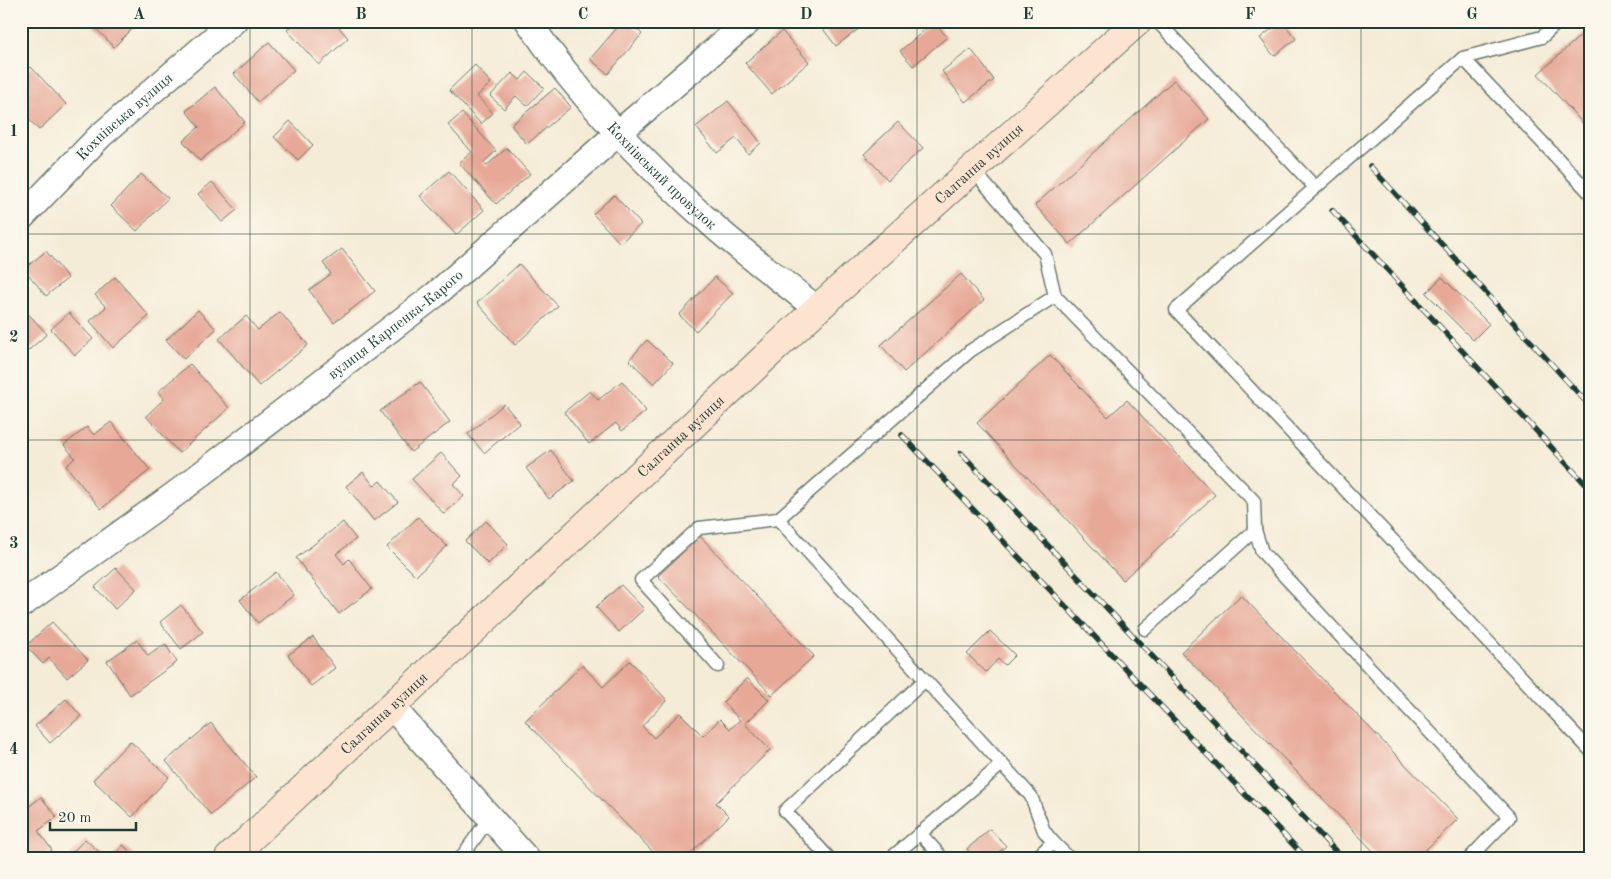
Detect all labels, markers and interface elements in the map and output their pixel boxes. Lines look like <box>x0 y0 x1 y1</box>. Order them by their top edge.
text: A <box>133 7 145 23</box>
text: B <box>355 7 367 23</box>
text: C <box>578 7 588 23</box>
text: D <box>800 7 812 23</box>
text: E <box>1022 7 1034 23</box>
text: F <box>1245 7 1256 23</box>
text: G <box>1466 7 1478 23</box>
street label: Кохнівська вулиця <box>75 71 176 164</box>
street label: Кохнівський провулок <box>603 120 719 234</box>
street label: Салганна вулиця <box>933 122 1027 208</box>
text: 1 <box>9 124 19 140</box>
street label: вулиця Карпенка-Карого <box>326 268 467 383</box>
text: 2 <box>9 330 19 346</box>
street label: Салганна вулиця <box>635 393 728 481</box>
text: 3 <box>9 536 19 552</box>
street label: Салганна вулиця <box>339 670 431 758</box>
text: 4 <box>9 742 19 758</box>
scale bar <box>50 799 136 831</box>
text: 20 m <box>58 811 92 826</box>

